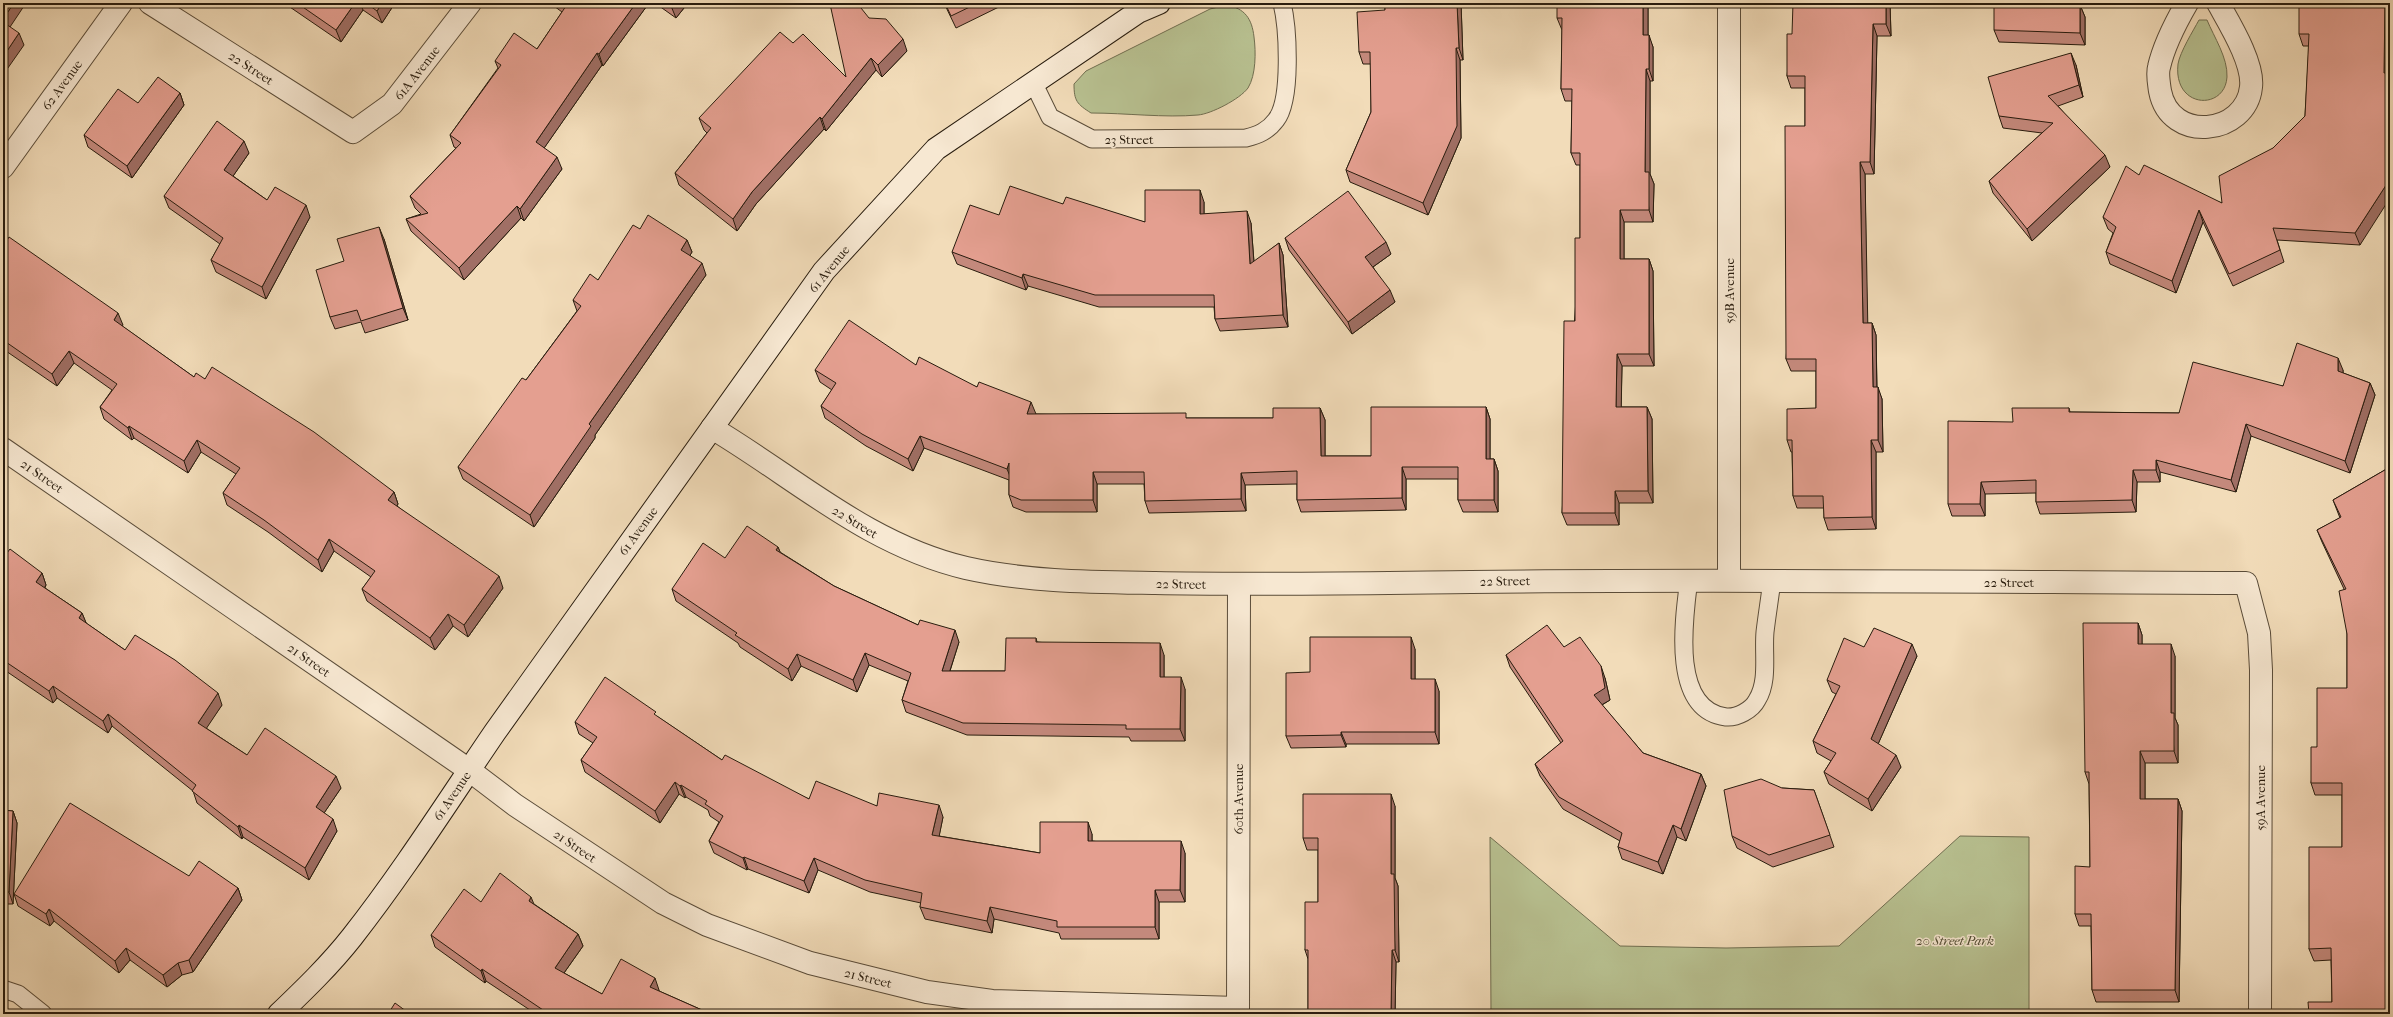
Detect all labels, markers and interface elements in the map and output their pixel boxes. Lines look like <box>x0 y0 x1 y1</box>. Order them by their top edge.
street label: 61A Avenue <box>391 42 443 103</box>
street label: 22 Street <box>226 48 277 88</box>
street label: 62 Avenue <box>39 56 86 113</box>
street label: 23 Street <box>1104 132 1154 147</box>
street label: 61 Avenue <box>805 242 853 296</box>
street label: 59B Avenue <box>1722 258 1737 324</box>
street label: 21 Street <box>18 456 66 496</box>
street label: 61 Avenue <box>615 503 661 558</box>
street label: 22 Street <box>830 503 881 542</box>
street label: 22 Street <box>1480 573 1531 589</box>
street label: 22 Street <box>1984 575 2035 590</box>
street label: 22 Street <box>1156 576 1207 592</box>
street label: 21 Street <box>285 640 333 680</box>
street label: 60th Avenue <box>1231 763 1246 834</box>
street label: 59A Avenue <box>2253 765 2268 831</box>
street label: 61 Avenue <box>430 768 474 824</box>
street label: 21 Street <box>551 826 600 866</box>
park label: 20 Street Park <box>1916 933 1994 948</box>
street label: 21 Street <box>843 965 894 991</box>

